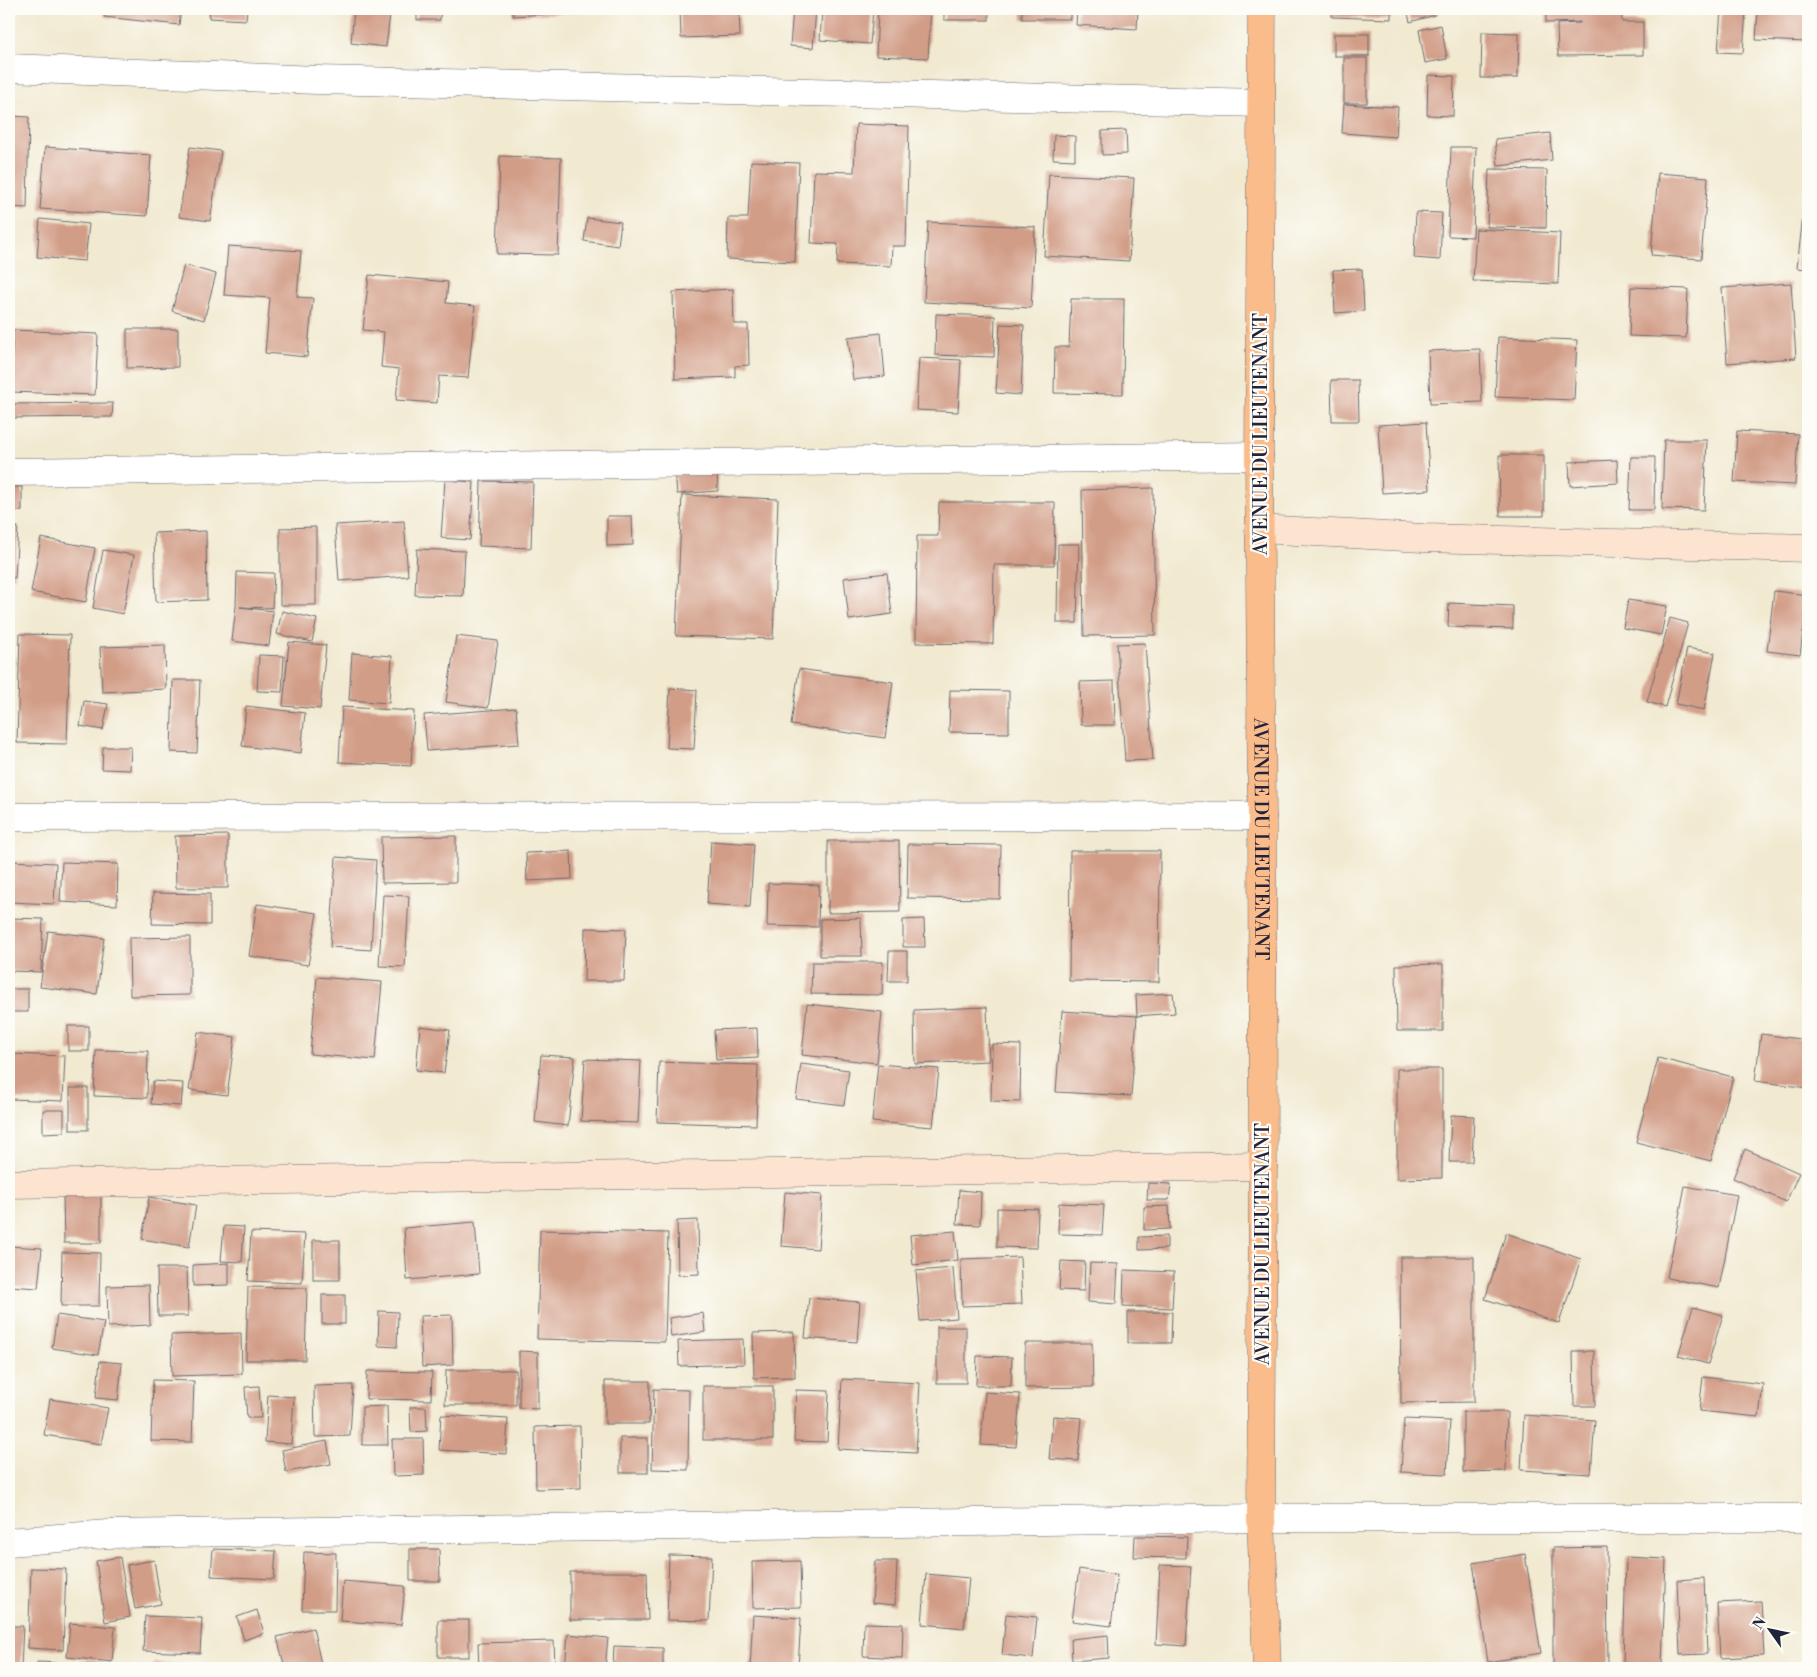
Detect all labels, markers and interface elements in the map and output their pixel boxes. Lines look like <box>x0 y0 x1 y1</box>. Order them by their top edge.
street label: AVENUE DU LIEUTENANT <box>1249 313 1273 556</box>
street label: AVENUE DU LIEUTENANT <box>1248 717 1273 960</box>
street label: AVENUE DU LIEUTENANT <box>1251 1123 1275 1366</box>
north arrow <box>1744 1604 1794 1654</box>
text: N <box>1749 1614 1771 1633</box>

